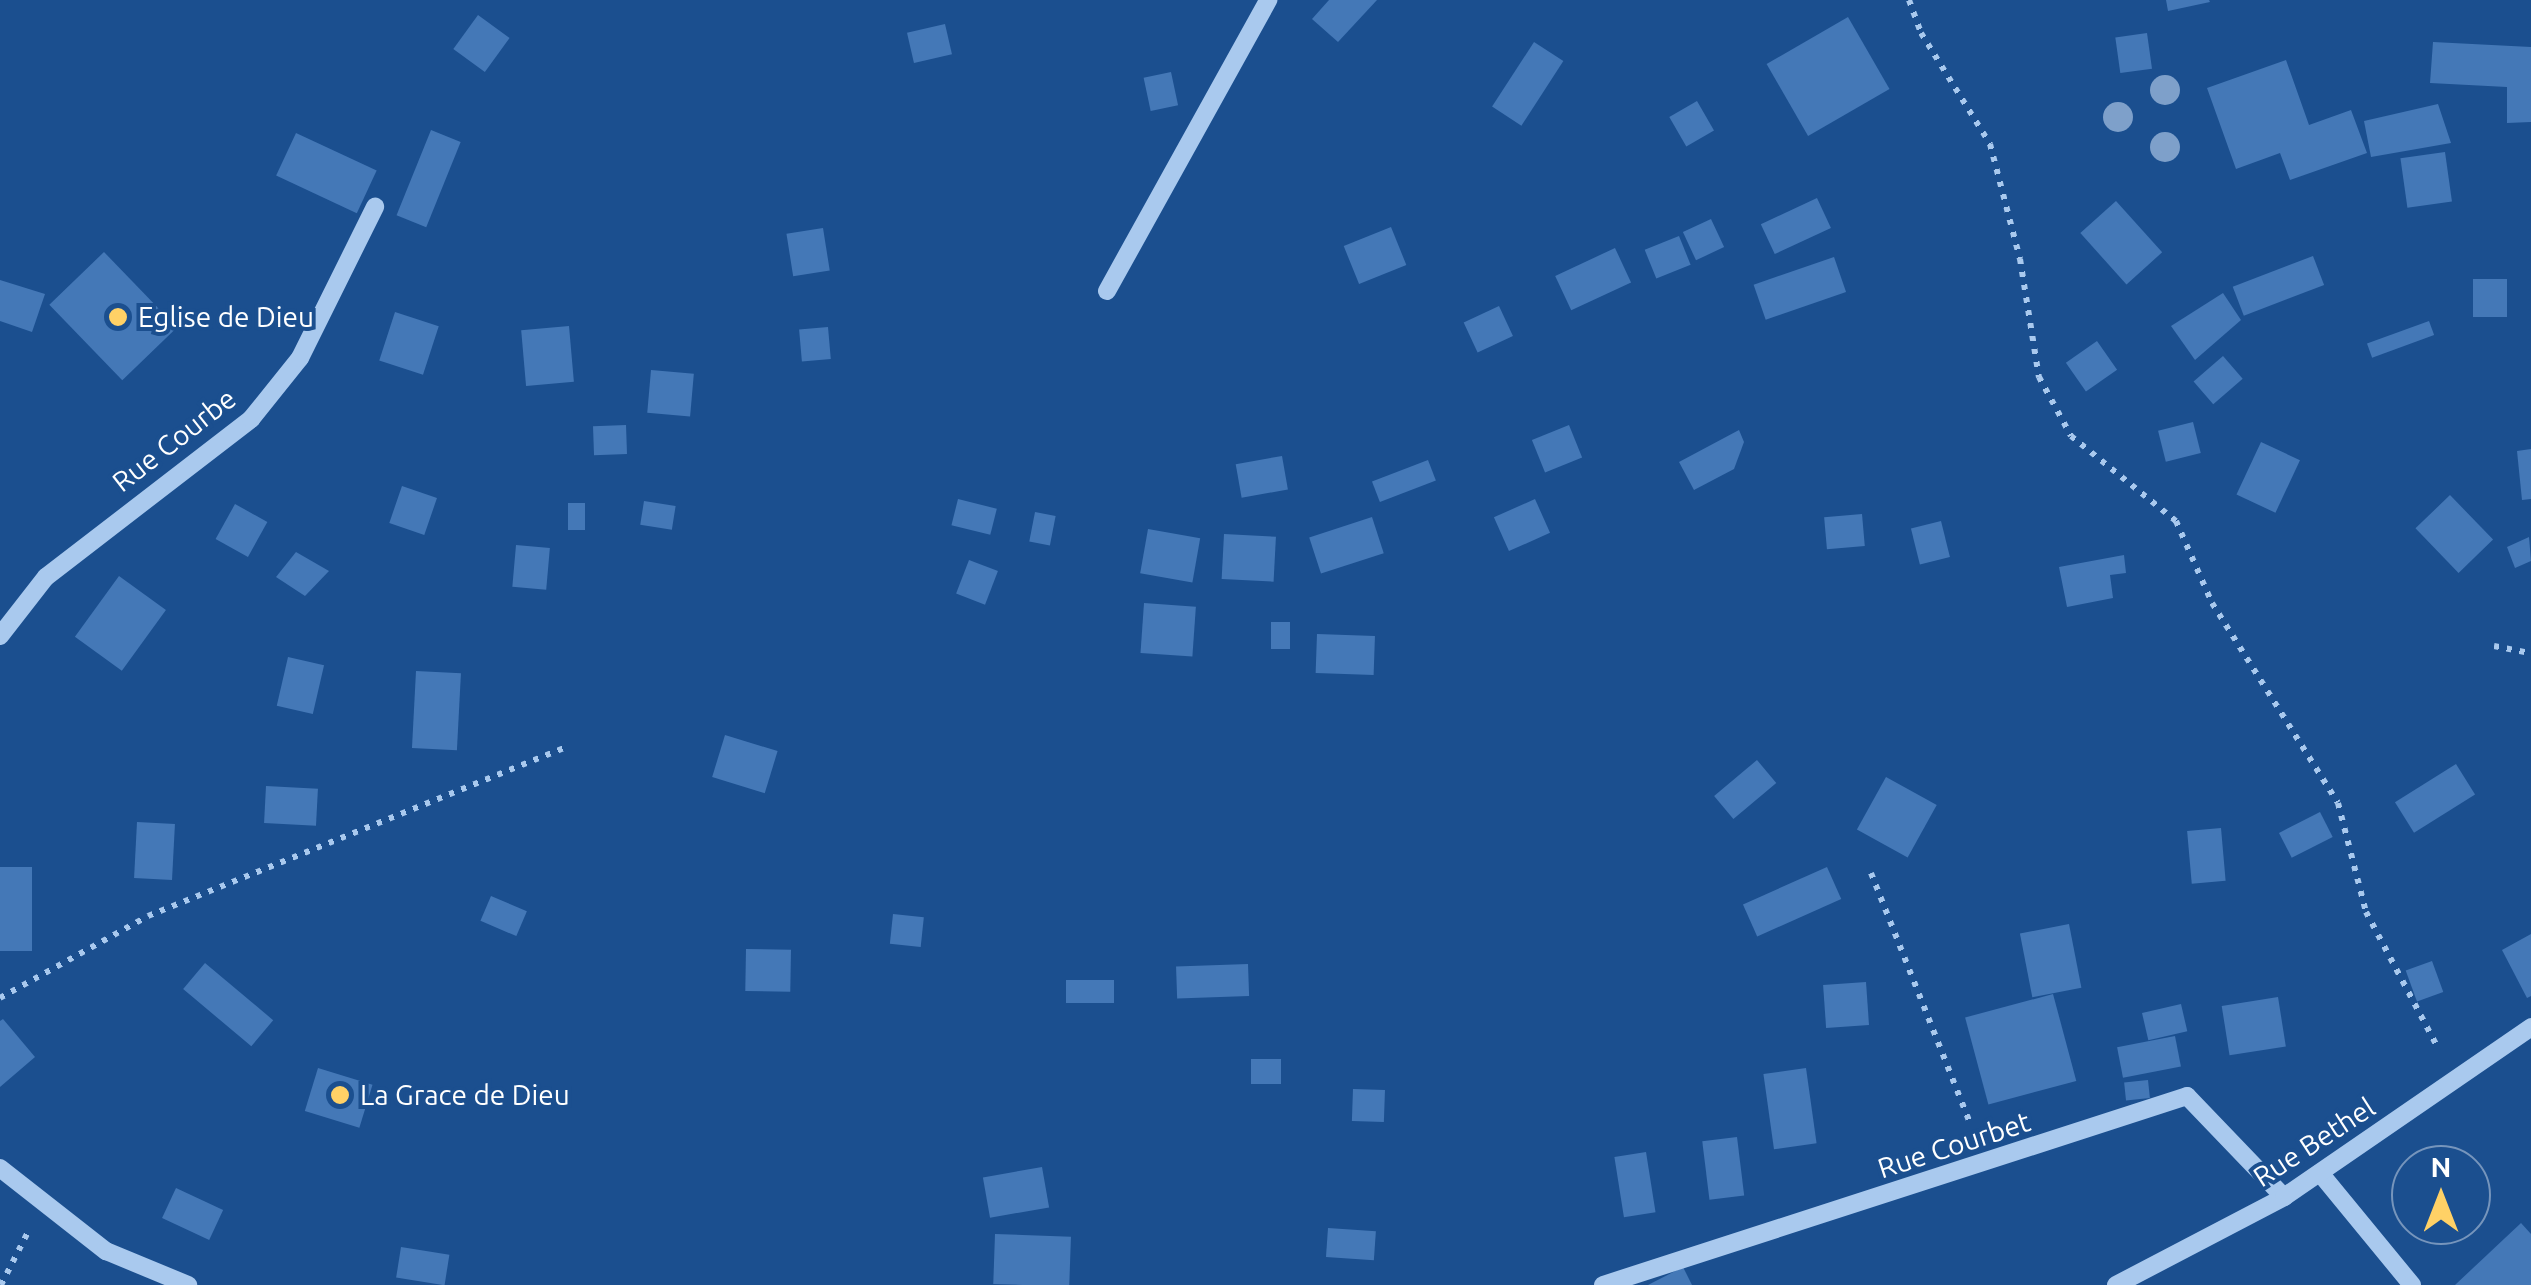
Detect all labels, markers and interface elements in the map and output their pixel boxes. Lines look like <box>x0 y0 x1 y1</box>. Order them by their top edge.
place label: Eglise de Dieu <box>138 300 314 334</box>
marker: Eglise de Dieu <box>107 306 129 328</box>
street label: Rue Courbe <box>106 381 242 499</box>
place label: La Grace de Dieu <box>360 1078 570 1112</box>
marker: La Grace de Dieu <box>329 1084 351 1106</box>
street label: Rue Bethel <box>2247 1090 2381 1194</box>
street label: Rue Courbet <box>1874 1105 2034 1185</box>
north arrow <box>2391 1145 2491 1245</box>
text: N <box>2431 1151 2451 1182</box>

